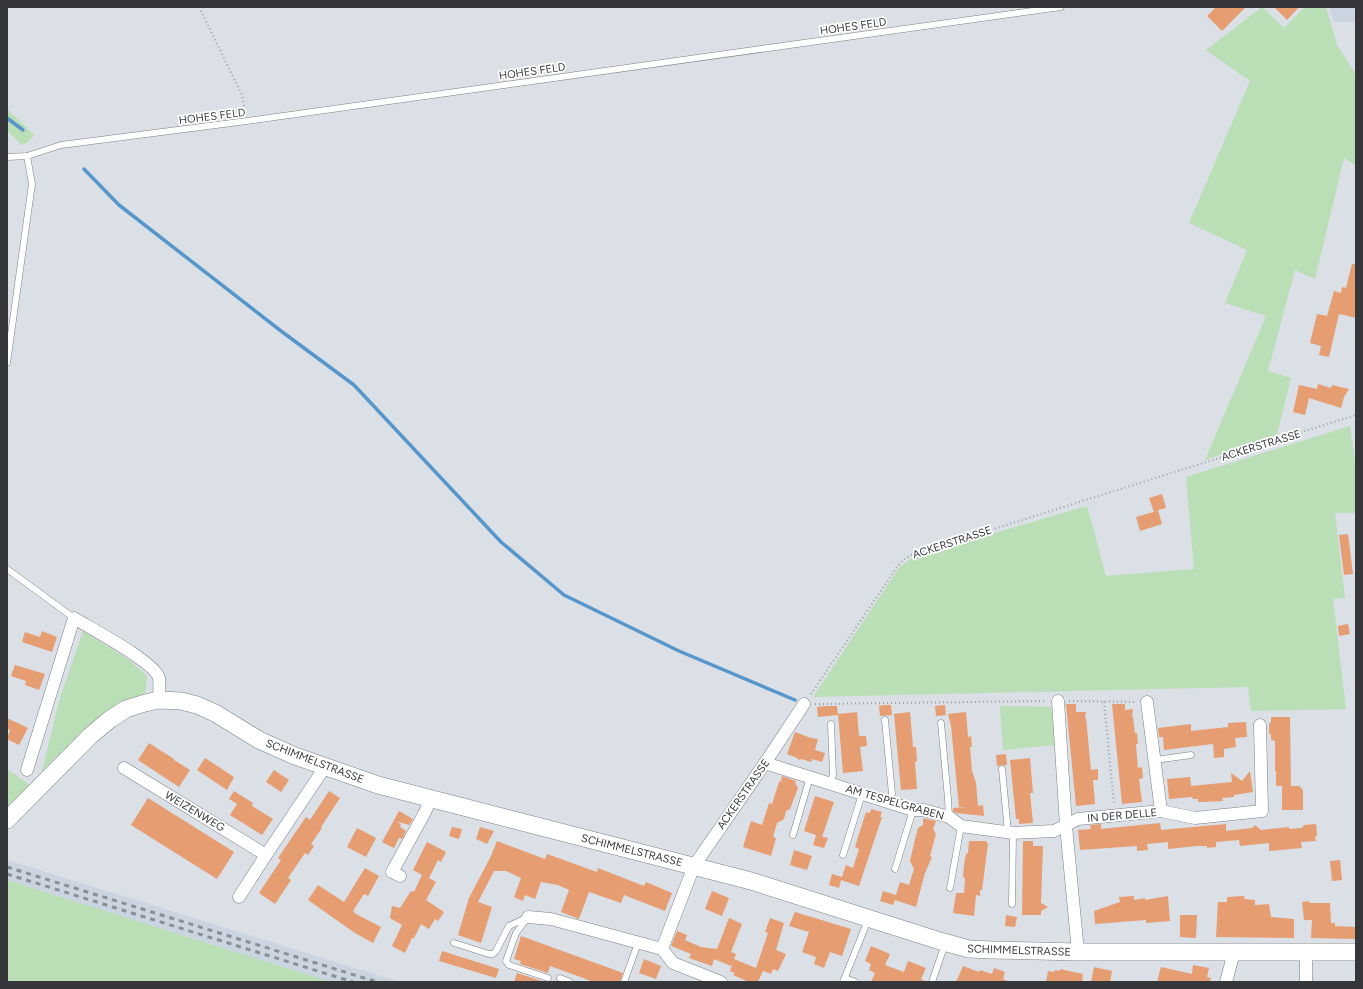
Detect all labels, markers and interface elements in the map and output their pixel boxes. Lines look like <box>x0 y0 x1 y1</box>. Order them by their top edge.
street label: HOHES FELD <box>819 15 887 38</box>
street label: HOHES FELD <box>498 60 566 83</box>
street label: HOHES FELD <box>178 106 246 127</box>
street label: ACKERSTRASSE <box>1220 427 1302 464</box>
street label: ACKERSTRASSE <box>911 524 993 561</box>
street label: SCHIMMELSTRASSE <box>264 737 366 786</box>
street label: ACKERSTRASSE <box>714 757 772 832</box>
street label: AM TESPELGRABEN <box>844 782 946 823</box>
street label: WEIZENWEG <box>162 788 227 834</box>
street label: IN DER DELLE <box>1087 806 1157 825</box>
street label: SCHIMMELSTRASSE <box>580 832 684 869</box>
street label: SCHIMMELSTRASSE <box>967 942 1071 959</box>

